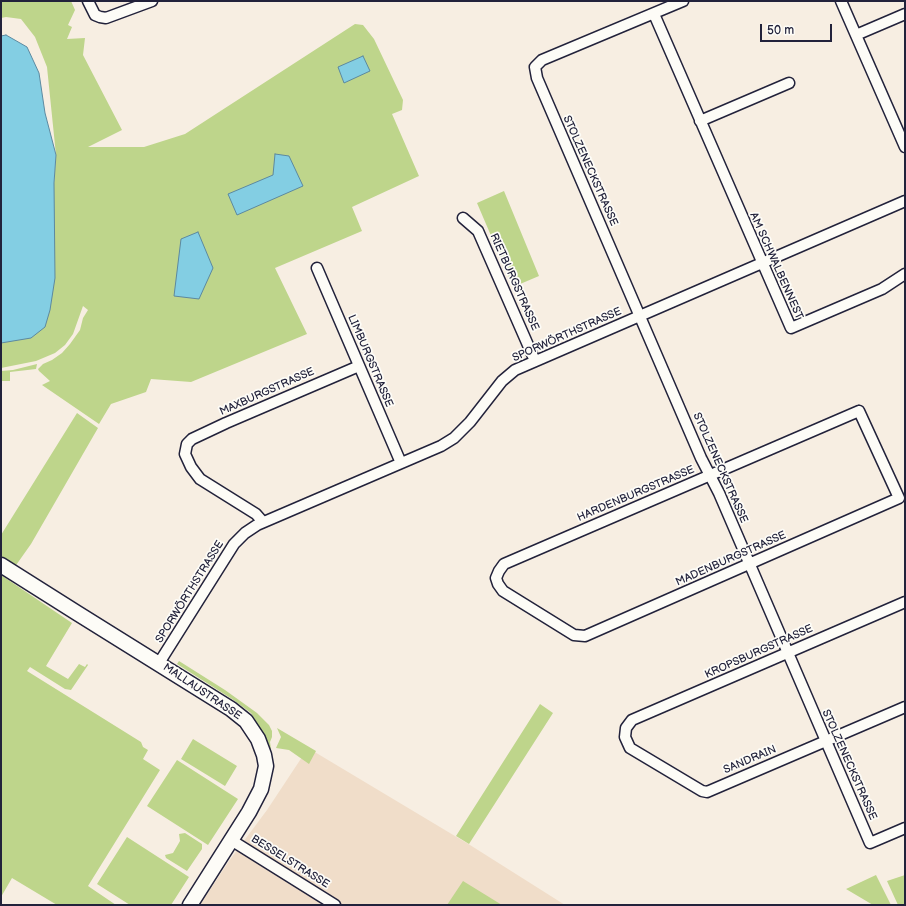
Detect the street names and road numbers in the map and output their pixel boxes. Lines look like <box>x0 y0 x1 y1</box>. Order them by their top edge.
street label: STOLZENECKSTRASSE <box>560 114 620 228</box>
street label: AM SCHWALBENNEST <box>746 210 806 322</box>
street label: RIETBURGSTRASSE <box>487 231 541 333</box>
street label: SPORWÖRTHSTRASSE <box>510 305 624 365</box>
street label: LIMBURGSTRASSE <box>345 313 395 409</box>
street label: MAXBURGSTRASSE <box>218 365 316 419</box>
street label: STOLZENECKSTRASSE <box>690 411 750 525</box>
street label: HARDENBURGSTRASSE <box>575 463 697 525</box>
street label: MADENBURGSTRASSE <box>674 529 788 589</box>
street label: SPORWÖRTHSTRASSE <box>153 538 227 646</box>
street label: KROPSBURGSTRASSE <box>703 622 815 682</box>
street label: MALLAUSTRASSE <box>160 661 244 723</box>
street label: STOLZENECKSTRASSE <box>819 708 879 822</box>
street label: SANDRAIN <box>722 743 778 777</box>
street label: BESSELSTRASSE <box>248 833 332 891</box>

